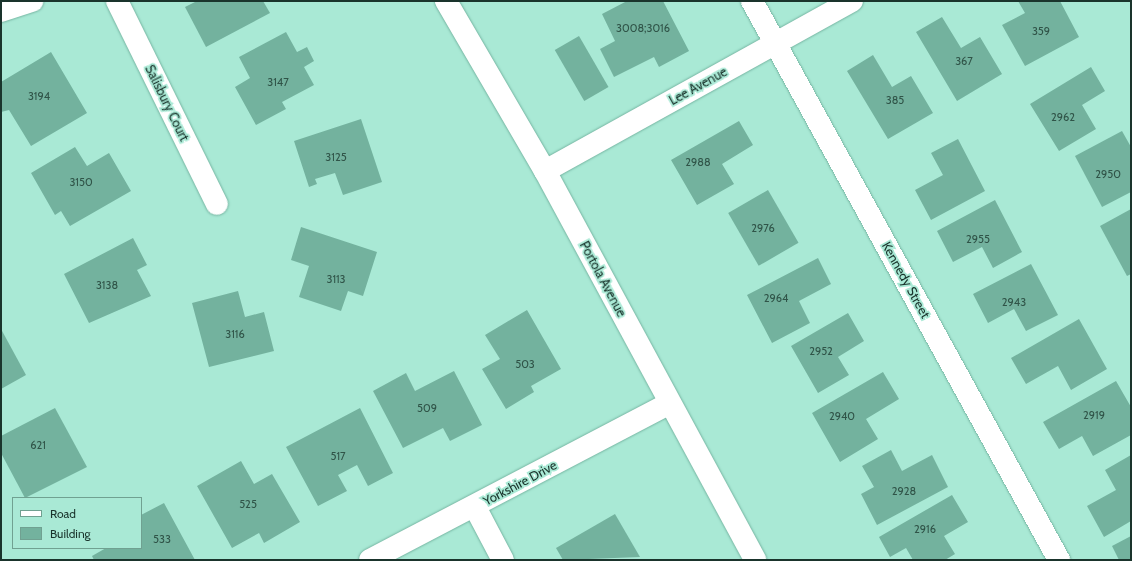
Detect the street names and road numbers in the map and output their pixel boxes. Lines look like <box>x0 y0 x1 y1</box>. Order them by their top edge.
street label: Salisbury Court <box>142 62 192 144</box>
street label: Lee Avenue <box>666 64 730 108</box>
street label: Portola Avenue <box>577 238 629 320</box>
street label: Kennedy Street <box>879 239 933 321</box>
street label: Yorkshire Drive <box>480 457 560 509</box>

